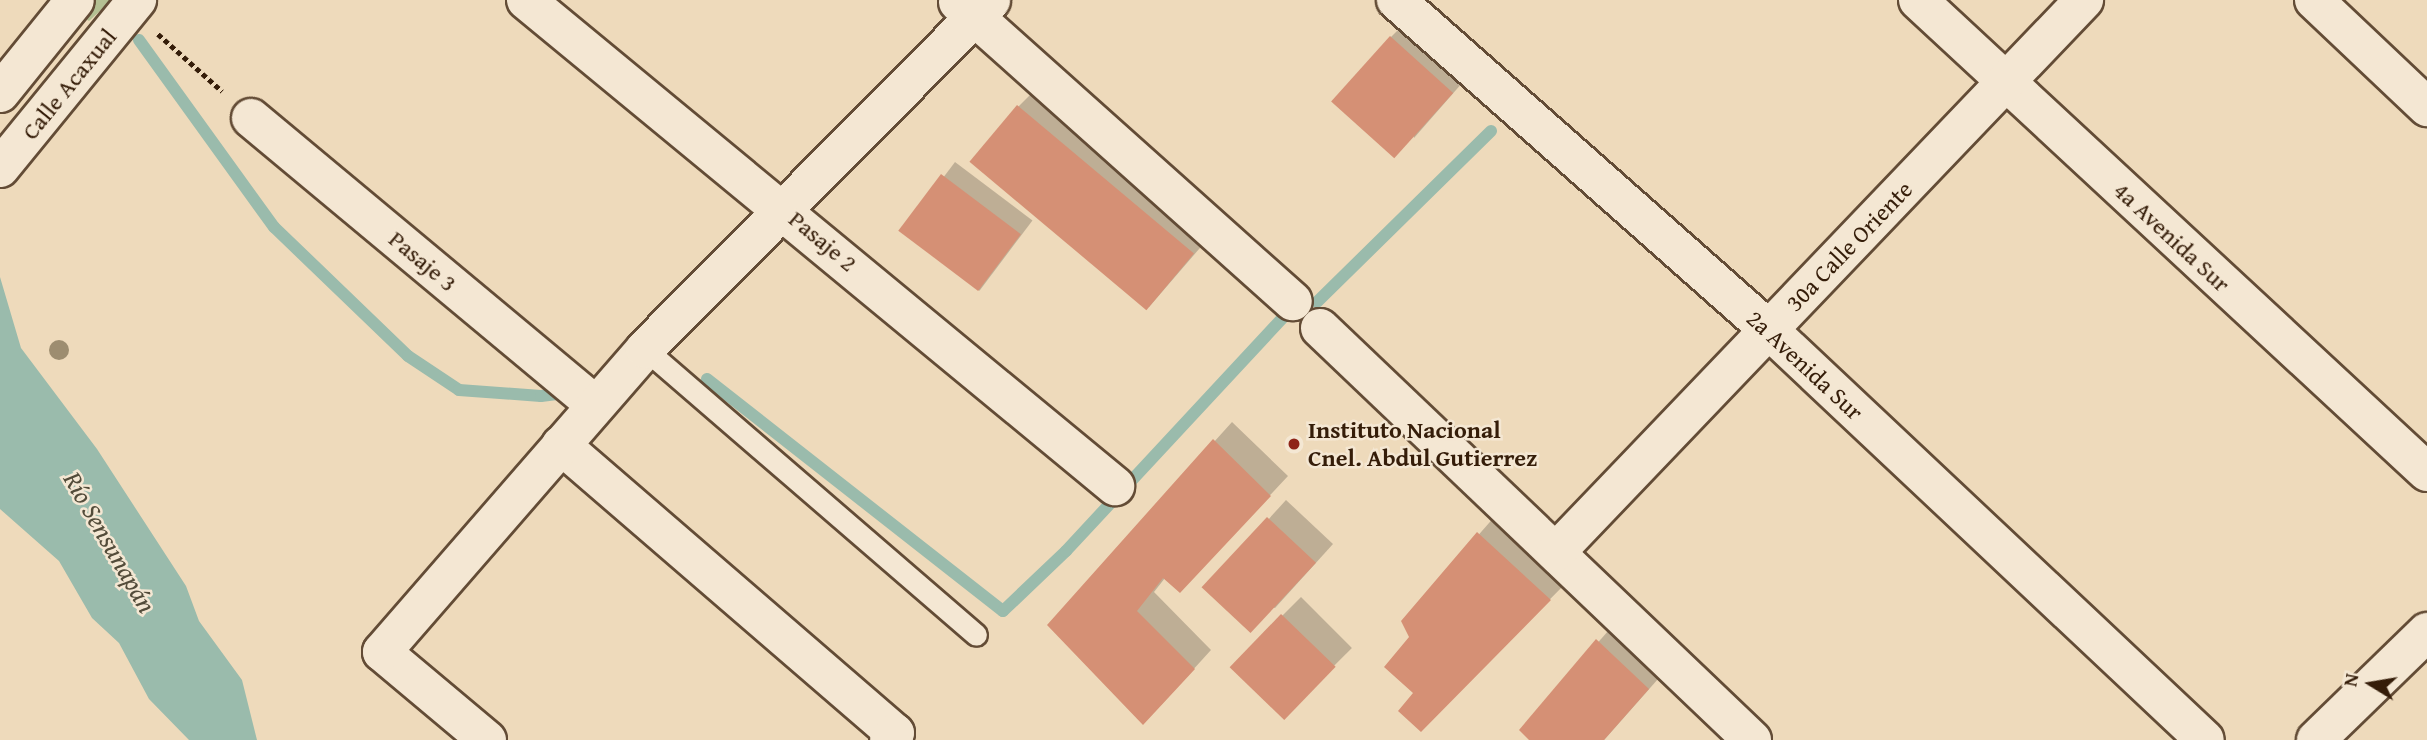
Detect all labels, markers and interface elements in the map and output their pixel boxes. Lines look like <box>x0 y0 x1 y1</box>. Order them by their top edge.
street label: Calle Acaxual <box>16 23 122 145</box>
street label: 30a Calle Oriente <box>1780 175 1918 317</box>
street label: 4a Avenida Sur <box>2108 176 2236 298</box>
street label: Pasaje 2 <box>783 204 863 278</box>
street label: Pasaje 3 <box>383 224 463 298</box>
street label: 2a Avenida Sur <box>1741 304 1869 426</box>
place label: Instituto Nacional Cnel. Abdul Gutierrez <box>1308 416 1537 472</box>
marker: Instituto Nacional Cnel. Abdul Gutierrez <box>1286 436 1302 452</box>
water label: Río Sensunapán <box>57 466 163 618</box>
north arrow <box>2336 649 2406 719</box>
text: N <box>2335 671 2365 689</box>

